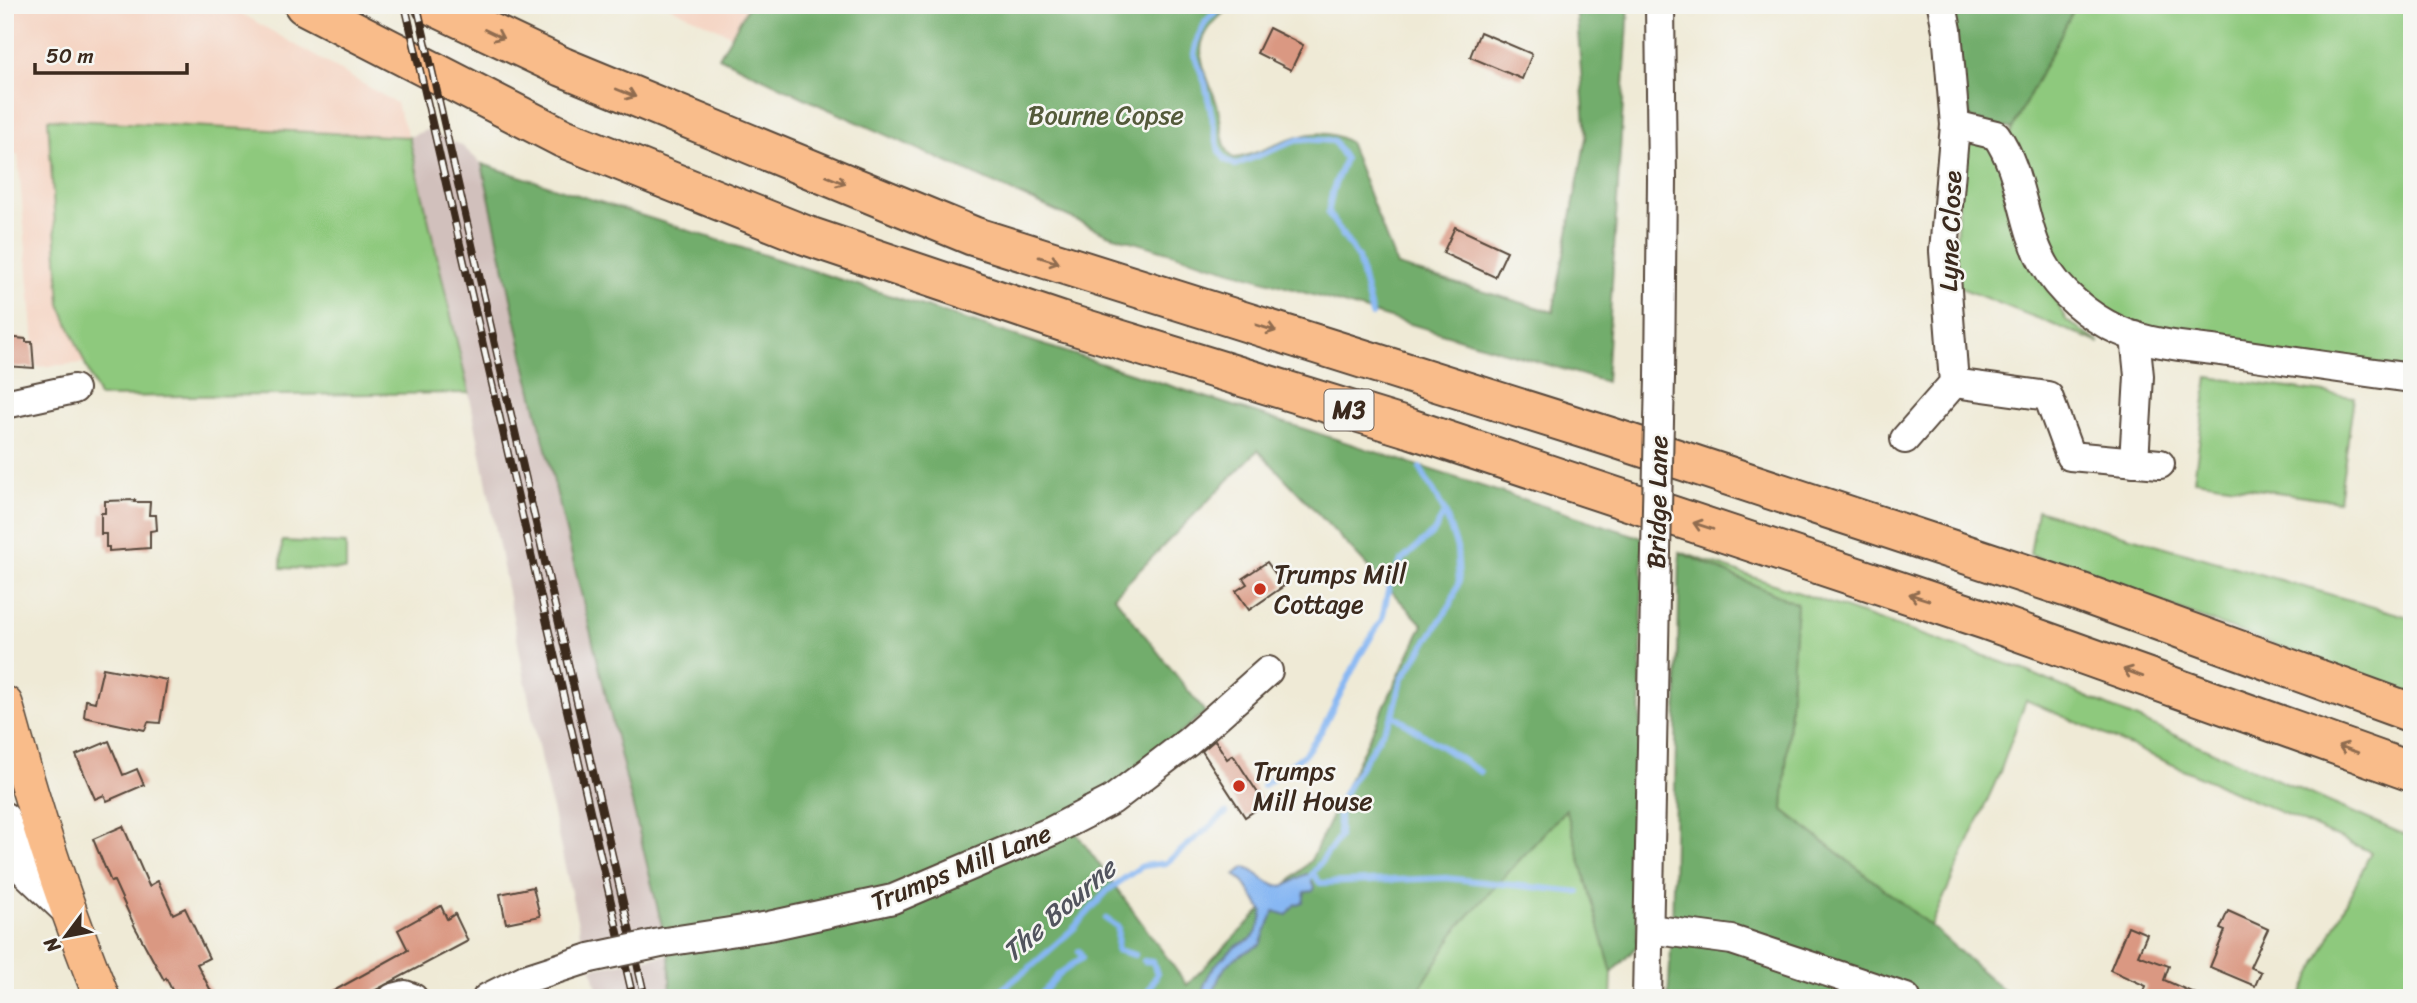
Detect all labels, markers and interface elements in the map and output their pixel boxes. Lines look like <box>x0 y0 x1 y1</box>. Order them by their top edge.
one-way arrow <box>483 28 504 42</box>
scale bar <box>35 32 187 76</box>
text: 50 m <box>46 37 94 75</box>
one-way arrow <box>615 87 636 100</box>
park label: Bourne Copse <box>1028 92 1184 138</box>
street label: Lyne Close <box>1925 169 1975 292</box>
one-way arrow <box>825 174 846 187</box>
one-way arrow <box>1037 255 1059 267</box>
one-way arrow <box>1254 323 1276 336</box>
road number: M3 <box>1324 390 1374 430</box>
street label: Bridge Lane <box>1633 435 1681 569</box>
one-way arrow <box>1692 519 1714 531</box>
place label: Trumps Mill Cottage <box>1274 551 1407 627</box>
marker: Trumps Mill Cottage <box>1252 581 1268 597</box>
one-way arrow <box>1908 590 1930 603</box>
one-way arrow <box>2123 665 2145 678</box>
one-way arrow <box>2337 742 2359 755</box>
place label: Trumps Mill House <box>1253 748 1373 824</box>
marker: Trumps Mill House <box>1231 778 1247 794</box>
street label: Trumps Mill Lane <box>864 810 1058 924</box>
water label: The Bourne <box>990 844 1130 974</box>
north arrow <box>32 902 102 972</box>
text: N <box>34 930 70 960</box>

